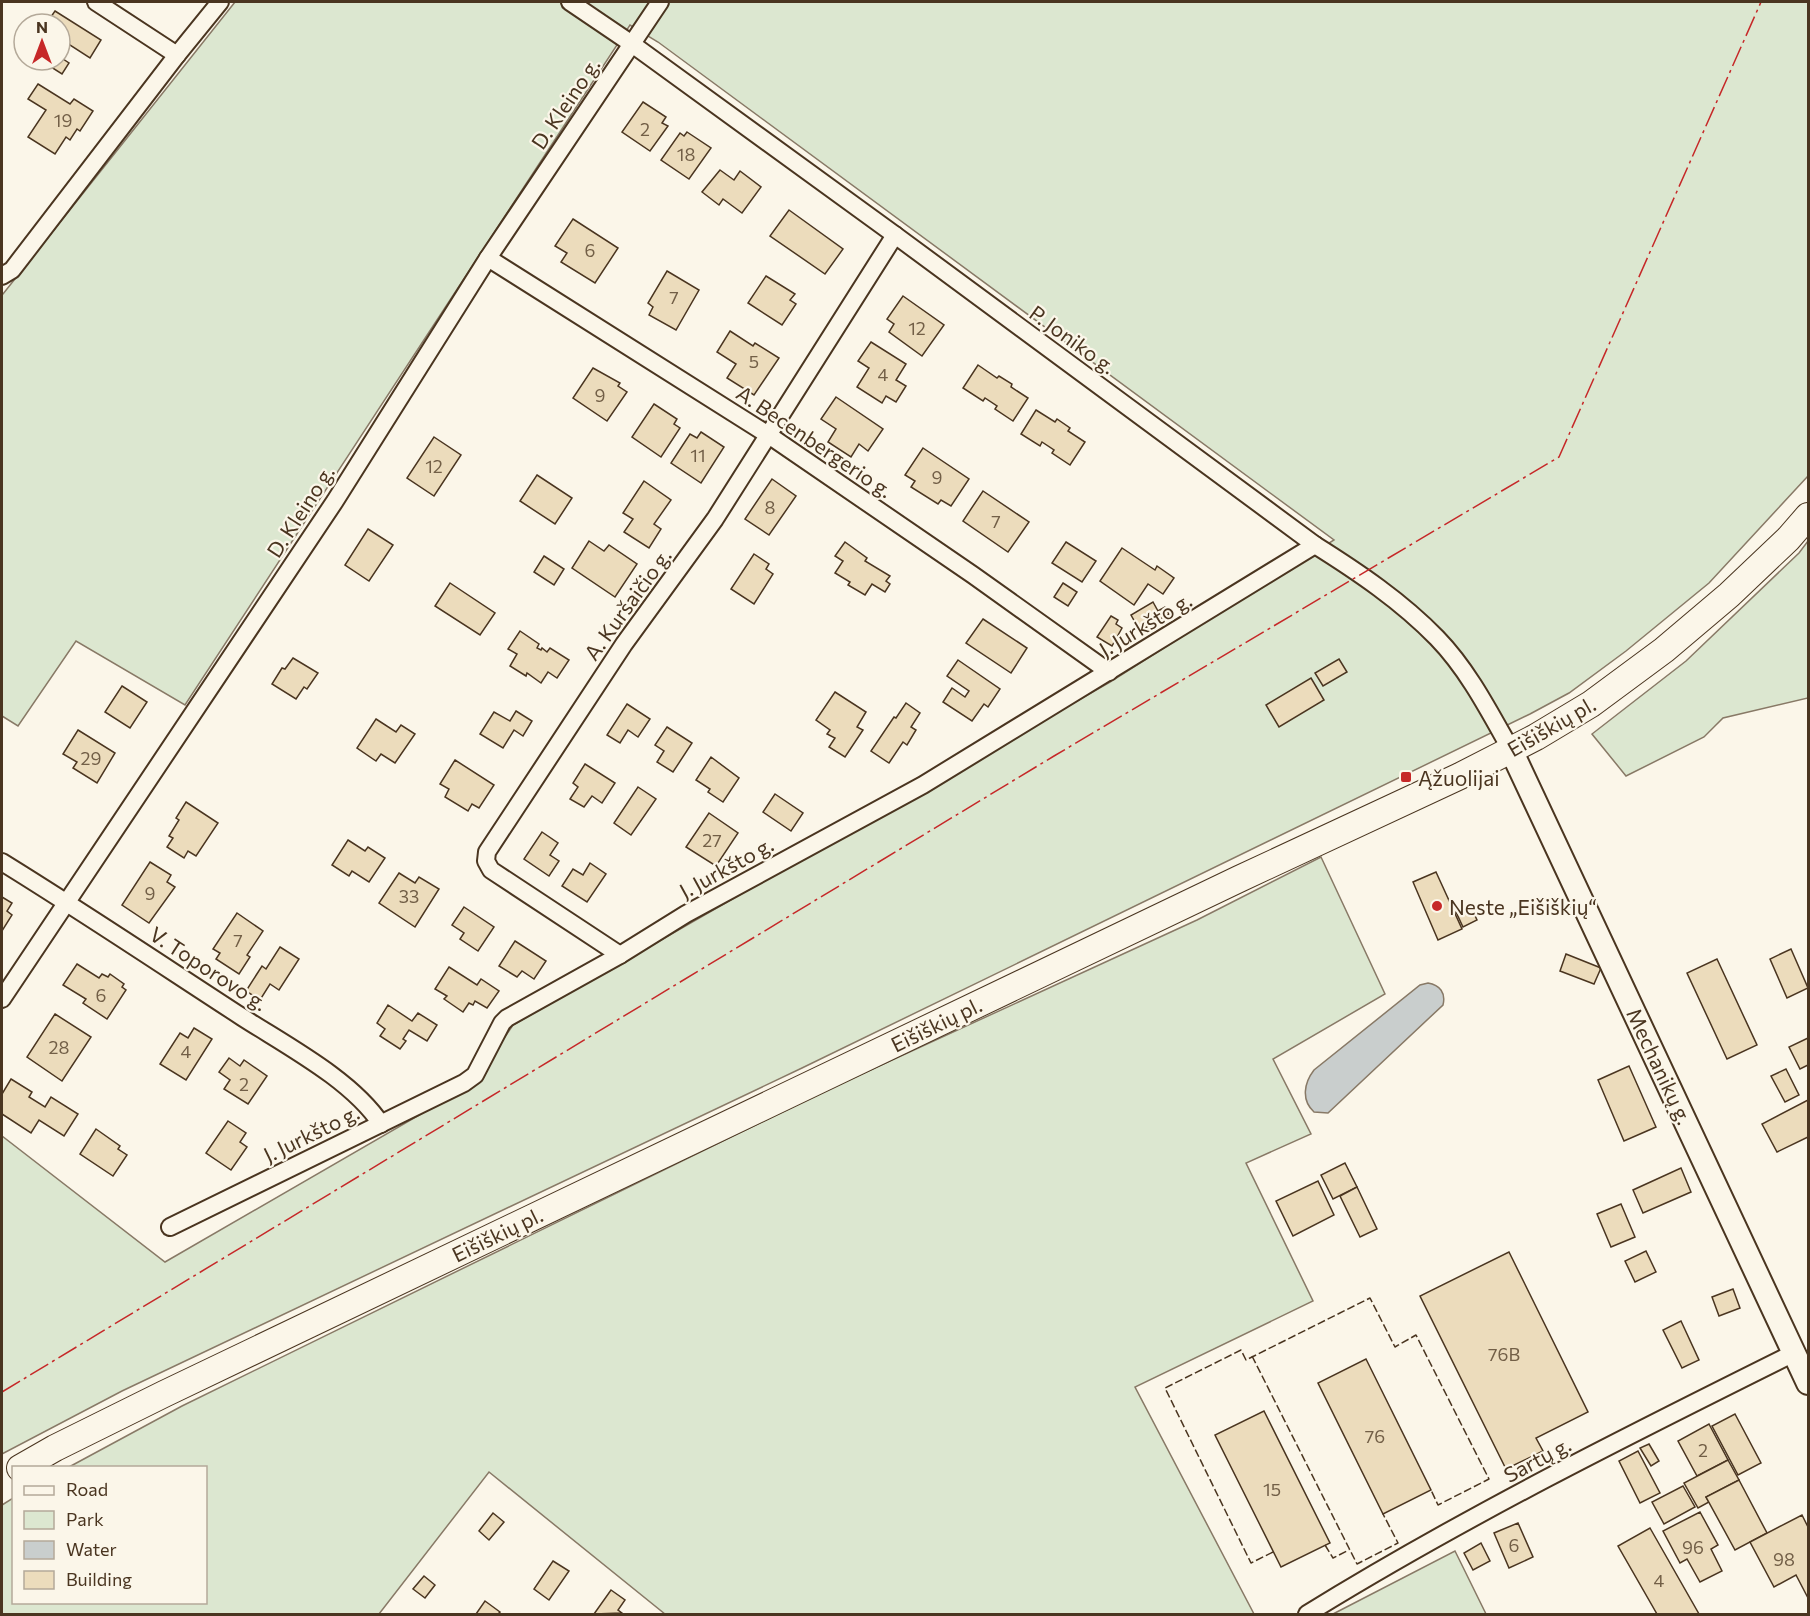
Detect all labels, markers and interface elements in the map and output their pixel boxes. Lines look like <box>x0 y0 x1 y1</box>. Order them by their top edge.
north arrow <box>12 12 72 72</box>
text: N <box>36 17 48 36</box>
street label: D. Kleino g. <box>525 53 605 153</box>
house number: 19 <box>54 109 72 131</box>
house number: 2 <box>640 118 650 140</box>
house number: 18 <box>677 143 695 165</box>
house number: 6 <box>585 239 595 261</box>
house number: 7 <box>669 286 679 308</box>
street label: P. Joniko g. <box>1025 300 1121 378</box>
house number: 12 <box>908 317 926 339</box>
house number: 5 <box>749 350 759 372</box>
house number: 4 <box>878 363 889 385</box>
street label: A. Becenbergerio g. <box>732 380 898 502</box>
house number: 9 <box>595 384 605 406</box>
house number: 11 <box>690 444 706 466</box>
house number: 12 <box>425 455 443 477</box>
street label: D. Kleino g. <box>261 460 339 562</box>
house number: 9 <box>932 466 942 488</box>
house number: 8 <box>765 496 776 518</box>
house number: 7 <box>991 510 1001 532</box>
street label: A. Kuršaičio g. <box>578 543 676 665</box>
street label: J. Jurkšto g. <box>1094 587 1196 661</box>
street label: Eišiškių pl. <box>1502 691 1600 761</box>
house number: 29 <box>81 747 101 769</box>
place label: Ąžuolijai <box>1418 765 1500 790</box>
marker: Ąžuolijai <box>1399 770 1413 784</box>
house number: 27 <box>702 829 722 851</box>
street label: J. Jurkšto g. <box>675 831 777 903</box>
house number: 9 <box>145 882 155 904</box>
house number: 33 <box>399 885 419 907</box>
place label: Neste „Eišiškių“ <box>1449 894 1597 919</box>
marker: Neste „Eišiškių“ <box>1430 899 1444 913</box>
street label: V. Toporovo g. <box>146 921 272 1015</box>
house number: 7 <box>233 929 243 951</box>
house number: 6 <box>96 984 106 1006</box>
street label: Eišiškių pl. <box>887 991 985 1057</box>
street label: Mechanikų g. <box>1622 1004 1698 1128</box>
house number: 28 <box>49 1036 70 1058</box>
house number: 4 <box>181 1040 192 1062</box>
house number: 2 <box>239 1073 249 1095</box>
street label: J. Jurkšto g. <box>259 1099 363 1167</box>
street label: Eišiškių pl. <box>448 1201 546 1267</box>
house number: 76B <box>1488 1343 1520 1365</box>
house number: 76 <box>1365 1425 1385 1447</box>
street label: Sartų g. <box>1499 1431 1575 1487</box>
house number: 2 <box>1698 1439 1708 1461</box>
legend <box>12 1466 207 1604</box>
text: Road <box>66 1478 108 1500</box>
house number: 15 <box>1263 1478 1281 1500</box>
text: Park <box>66 1508 104 1530</box>
house number: 6 <box>1509 1534 1519 1556</box>
house number: 96 <box>1682 1536 1704 1558</box>
text: Water <box>66 1538 117 1560</box>
house number: 98 <box>1773 1548 1795 1570</box>
text: Building <box>66 1568 132 1590</box>
house number: 4 <box>1654 1569 1665 1591</box>

